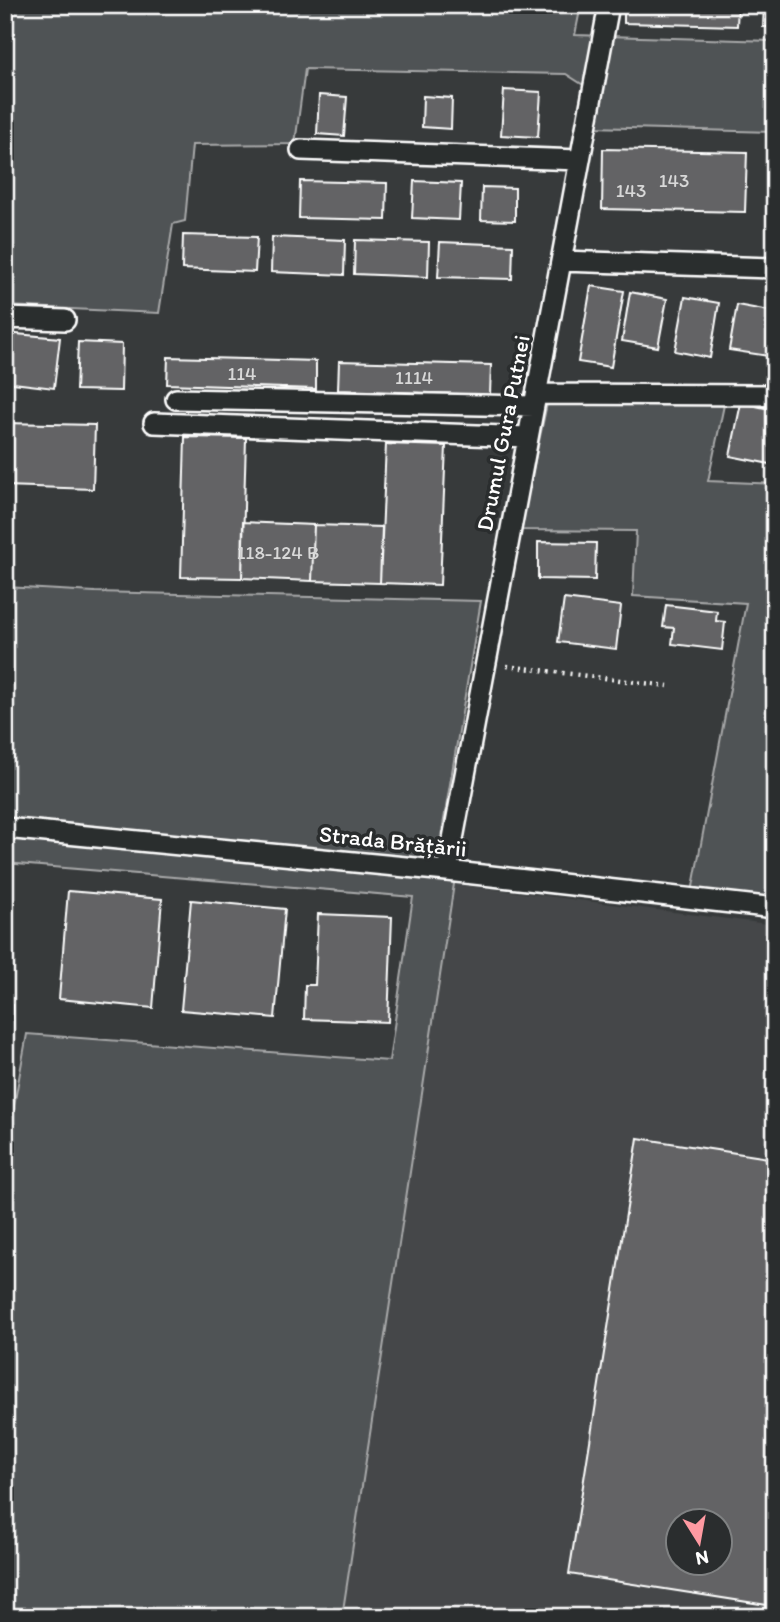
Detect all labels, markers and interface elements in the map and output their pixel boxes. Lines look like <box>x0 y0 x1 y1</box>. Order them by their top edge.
house number: 143 <box>659 169 689 192</box>
house number: 143 <box>616 179 646 202</box>
street label: Drumul Gura Putnei <box>470 333 536 533</box>
house number: 114 <box>227 362 257 385</box>
house number: 1114 <box>395 366 433 389</box>
house number: 118-124 B <box>237 541 319 564</box>
street label: Strada Brățării <box>318 819 468 863</box>
north arrow <box>664 1506 734 1576</box>
text: N <box>694 1546 711 1571</box>

